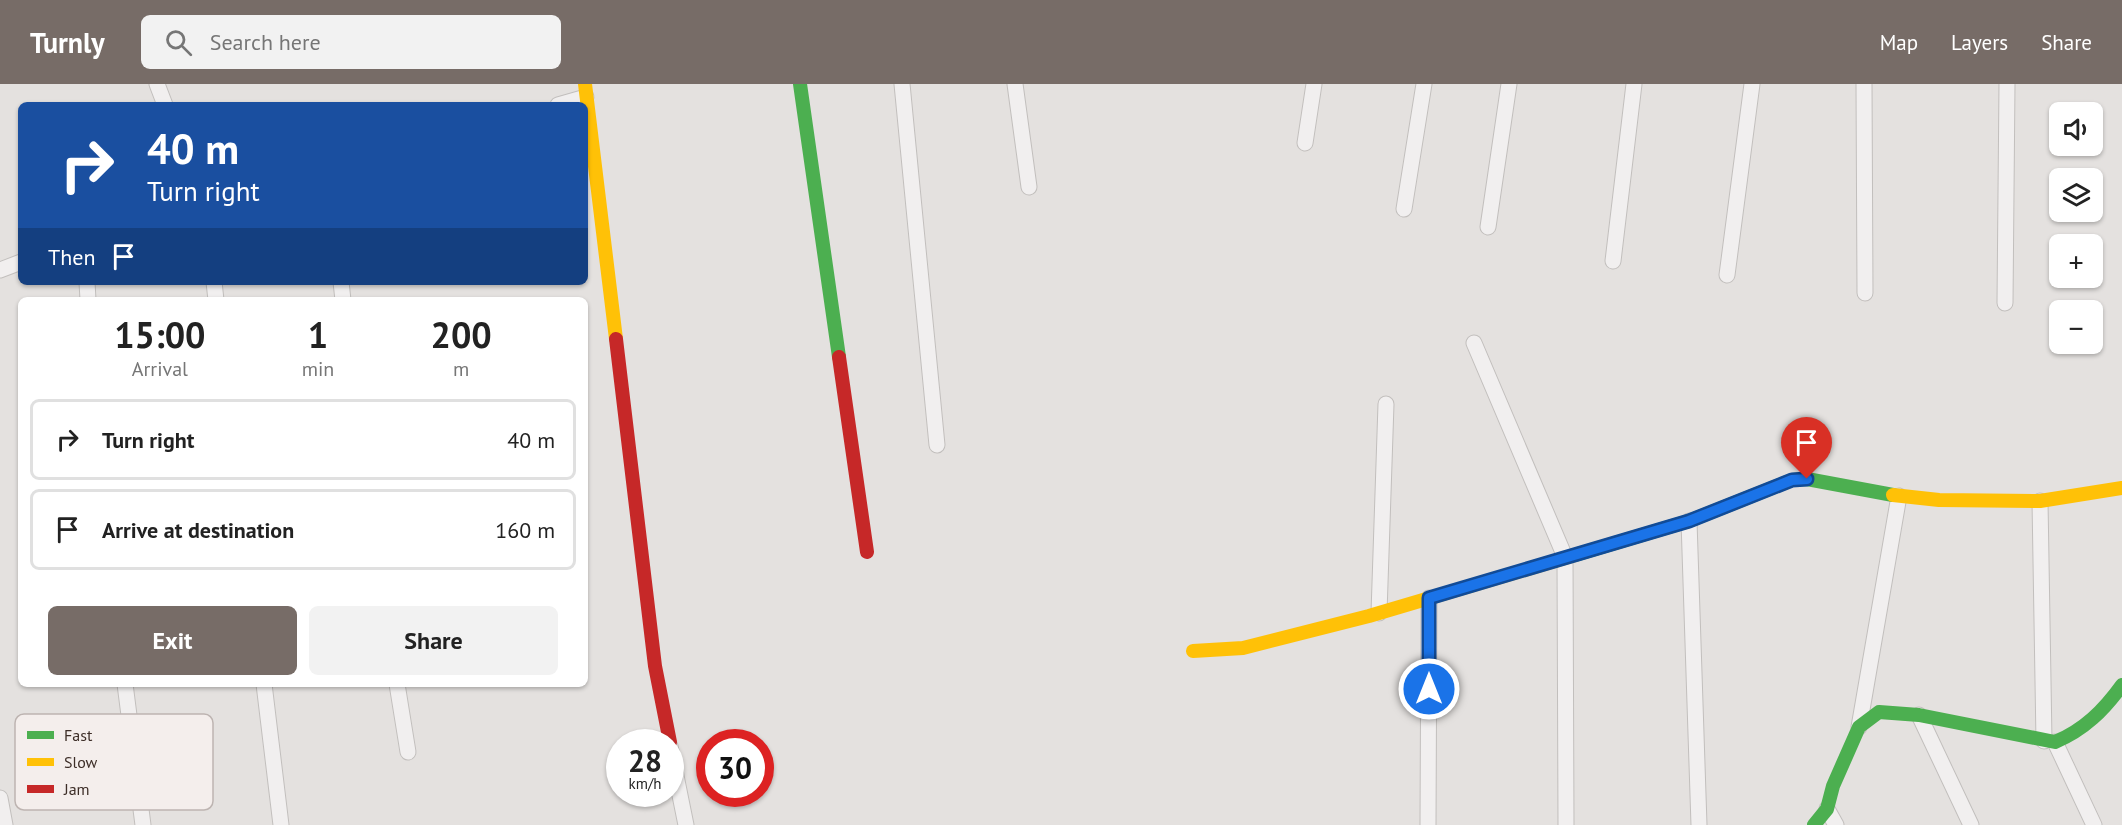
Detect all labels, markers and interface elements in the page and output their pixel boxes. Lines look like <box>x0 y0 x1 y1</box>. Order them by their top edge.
search box <box>141 15 561 69</box>
text: Turnly <box>30 24 105 61</box>
icon: search <box>162 26 195 59</box>
text: Search here <box>210 28 321 56</box>
text: Map <box>1880 29 1918 56</box>
text: Layers <box>1951 29 2008 56</box>
text: Share <box>2041 29 2092 56</box>
map controls <box>2049 102 2103 354</box>
button: sound <box>2049 102 2103 156</box>
text: 40 m <box>147 121 239 176</box>
icon: right <box>48 126 126 204</box>
button: layers <box>2049 168 2103 222</box>
text: Turn right <box>147 174 260 208</box>
button: + <box>2049 234 2103 288</box>
icon: arrive <box>107 240 140 273</box>
text: Then <box>48 243 95 271</box>
button: − <box>2049 300 2103 354</box>
text: 15:00 <box>114 311 206 358</box>
text: 1 <box>308 311 328 358</box>
text: 200 <box>431 311 492 358</box>
text: Arrival <box>132 356 188 382</box>
text: min <box>302 356 334 382</box>
text: m <box>453 356 469 382</box>
pin <box>1781 417 1832 479</box>
icon: right <box>51 423 84 456</box>
text: Turn right <box>102 426 194 454</box>
text: 40 m <box>507 426 555 454</box>
icon: arrive <box>1790 426 1823 459</box>
icon: arrive <box>51 513 84 546</box>
text: Arrive at destination <box>102 516 294 544</box>
text: 160 m <box>495 516 555 544</box>
button: Exit <box>48 606 297 675</box>
button: Share <box>309 606 558 675</box>
position arrow <box>1397 657 1461 721</box>
legend <box>15 714 213 810</box>
text: Fast <box>64 725 93 745</box>
speed limit sign: 30 <box>696 729 774 807</box>
text: 28 <box>628 741 662 780</box>
text: Slow <box>64 752 98 772</box>
text: km/h <box>629 774 661 793</box>
text: Jam <box>63 779 90 799</box>

